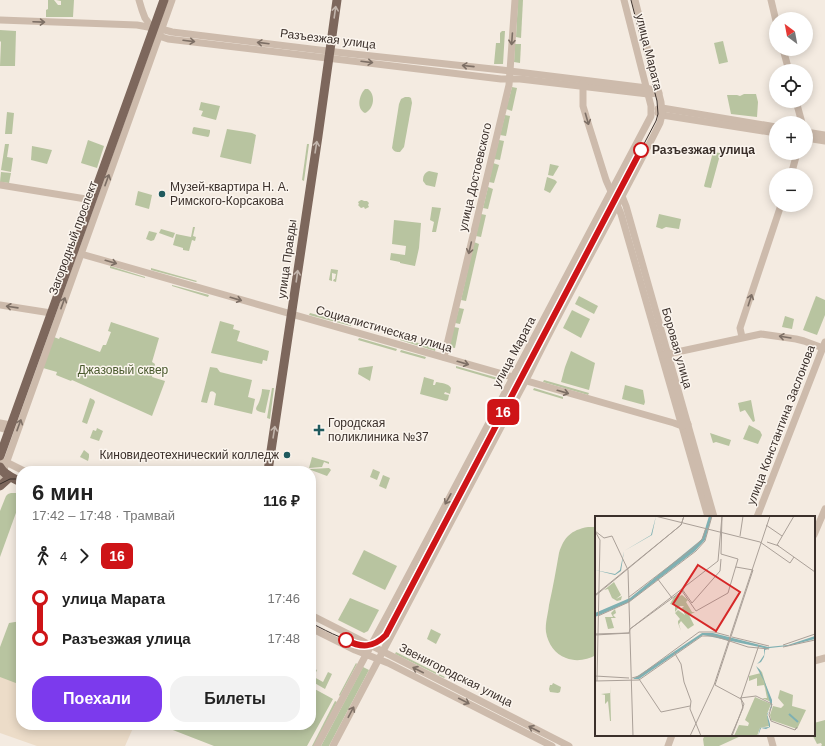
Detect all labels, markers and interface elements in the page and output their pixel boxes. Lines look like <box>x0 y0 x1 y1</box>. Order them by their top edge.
one-way arrow <box>331 5 339 18</box>
street label: улица Марата <box>633 12 665 92</box>
north arrow <box>769 12 813 56</box>
map controls <box>769 12 813 212</box>
one-way arrow <box>32 18 45 25</box>
street label: Разъезжая улица <box>279 26 377 52</box>
one-way arrow <box>509 32 516 45</box>
one-way arrow <box>182 38 195 45</box>
one-way arrow <box>257 39 270 47</box>
one-way arrow <box>360 59 373 66</box>
one-way arrow <box>462 62 475 70</box>
button: locate <box>769 64 813 108</box>
one-way arrow <box>584 112 591 125</box>
button: + <box>769 116 813 160</box>
street label: улица Достоевского <box>456 121 494 233</box>
one-way arrow <box>312 141 320 154</box>
marker: Разъезжая улица <box>633 142 649 158</box>
place label: Разъезжая улица <box>652 143 755 157</box>
button: − <box>769 168 813 212</box>
one-way arrow <box>103 175 111 187</box>
street label: Загородный проспект <box>46 179 100 297</box>
place label: Музей-квартира Н. А. Римского-Корсакова <box>170 180 289 208</box>
marker: Музей-квартира Н. А. Римского-Корсакова <box>157 189 167 199</box>
street label: улица Правды <box>274 218 300 300</box>
one-way arrow <box>465 241 473 254</box>
one-way arrow <box>104 259 117 267</box>
one-way arrow <box>293 270 301 283</box>
one-way arrow <box>747 294 754 307</box>
one-way arrow <box>229 296 242 303</box>
one-way arrow <box>59 297 67 309</box>
one-way arrow <box>6 303 19 311</box>
street label: Социалистическая улица <box>314 303 454 355</box>
street label: Боровая улица <box>659 306 695 390</box>
street label: улица Марата <box>489 314 539 390</box>
one-way arrow <box>779 333 792 341</box>
street label: улица Константина Заслонова <box>744 343 818 507</box>
one-way arrow <box>457 360 470 367</box>
park label: Джазовый сквер <box>78 363 169 377</box>
one-way arrow <box>556 388 569 396</box>
line badge: 16 <box>485 399 521 425</box>
text: 16 <box>495 404 511 420</box>
place label: Городская поликлиника №37 <box>328 416 429 444</box>
one-way arrow <box>16 420 24 432</box>
marker: Городская поликлиника №37 <box>313 424 325 436</box>
one-way arrow <box>270 426 278 439</box>
place label: Киновидеотехнический колледж <box>100 448 279 462</box>
marker: Киновидеотехнический колледж <box>282 450 292 460</box>
text: 6 мин <box>32 480 93 505</box>
text: 116 ₽ <box>263 492 300 509</box>
one-way arrow <box>444 493 452 505</box>
text: 17:42 – 17:48 · Трамвай <box>32 508 175 523</box>
inset map <box>595 516 815 736</box>
icon: walk <box>32 545 54 567</box>
icon: forward <box>73 545 95 567</box>
text: 16 <box>109 548 125 564</box>
text: 4 <box>60 549 67 564</box>
text: улица Марата <box>62 590 165 607</box>
text: 17:46 <box>267 591 300 606</box>
text: Разъезжая улица <box>62 630 191 647</box>
text: 17:48 <box>267 631 300 646</box>
unlabelled marker <box>338 632 354 648</box>
street label: Звенигородская улица <box>397 640 515 710</box>
one-way arrow <box>413 666 425 673</box>
button: Поехали <box>32 676 162 722</box>
button: Билеты <box>170 676 300 722</box>
one-way arrow <box>457 698 469 705</box>
one-way arrow <box>348 706 355 718</box>
one-way arrow <box>528 725 540 732</box>

